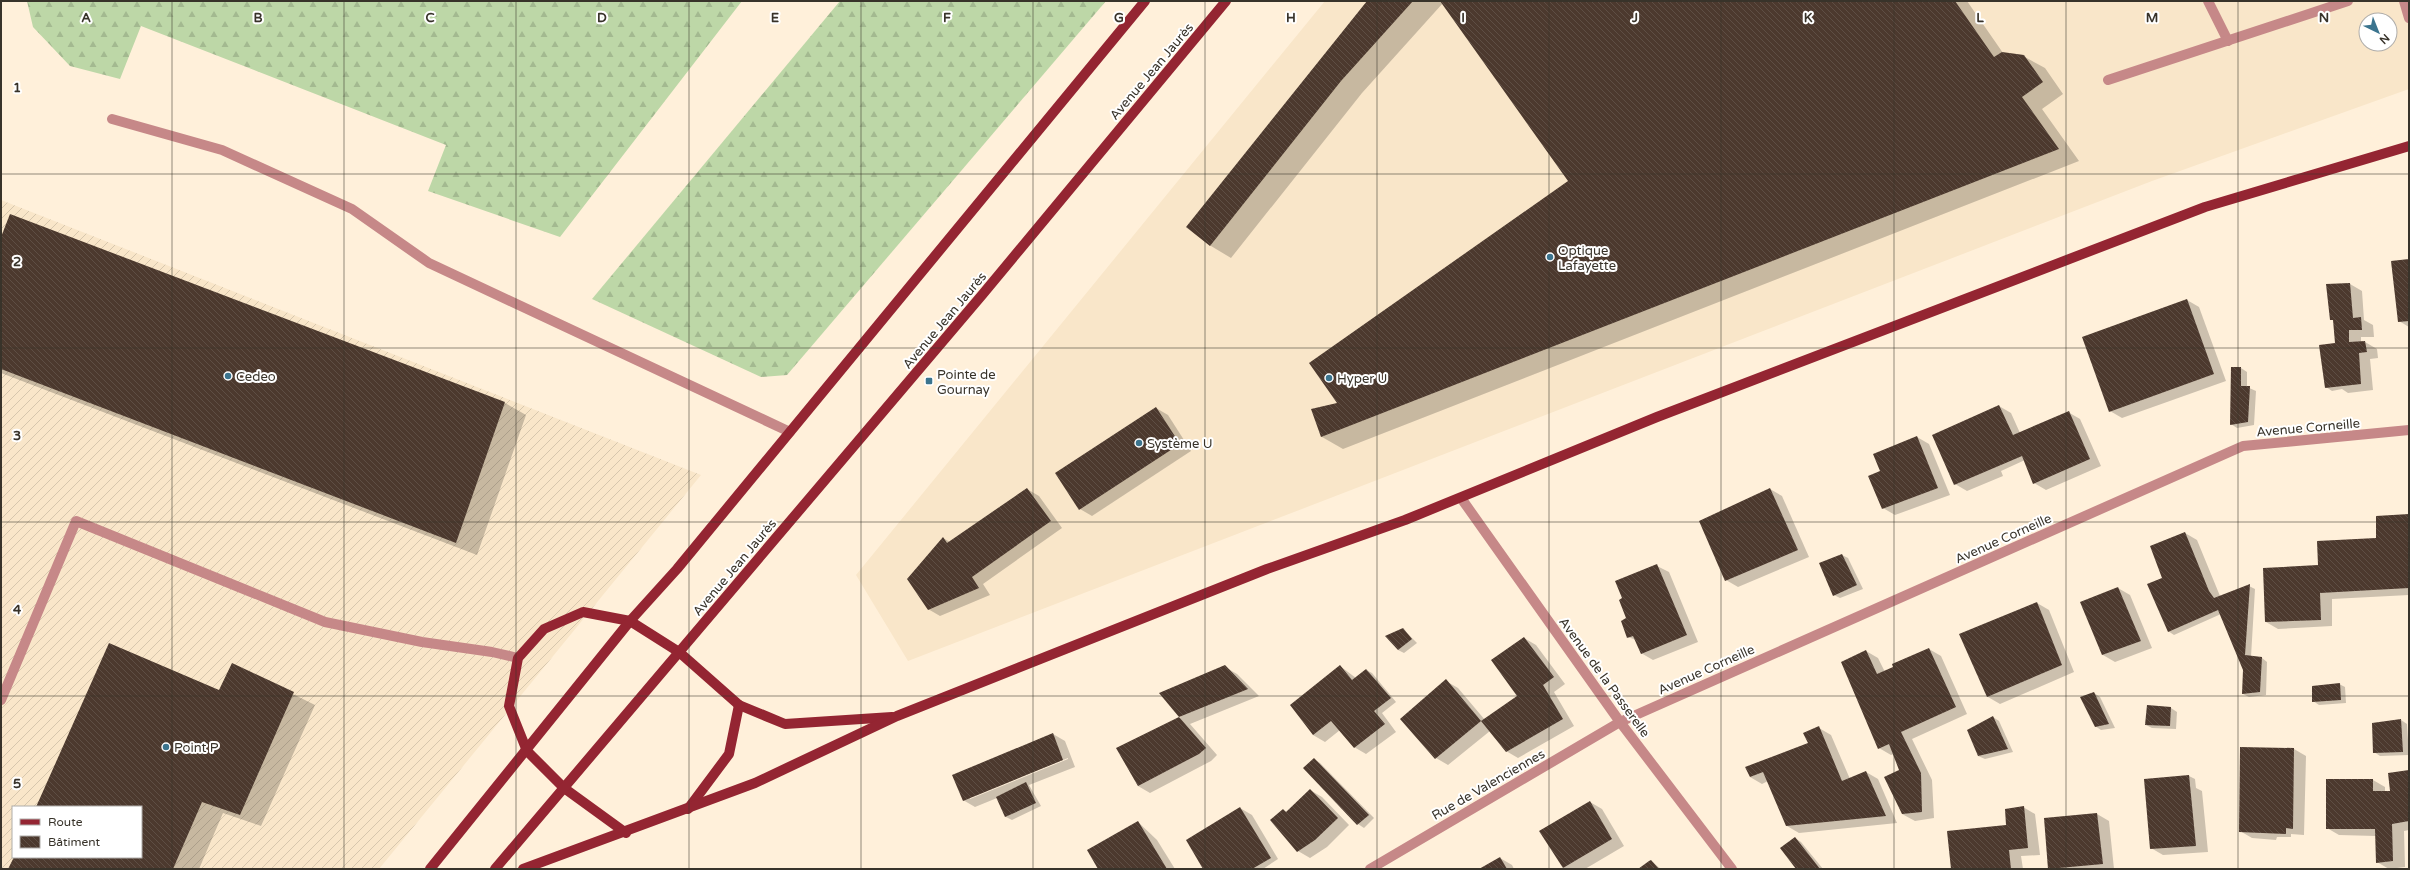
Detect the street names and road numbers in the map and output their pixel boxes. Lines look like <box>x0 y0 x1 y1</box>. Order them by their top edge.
street label: Avenue Jean Jaurès <box>1107 20 1197 123</box>
street label: Avenue Jean Jaurès <box>900 269 990 372</box>
street label: Avenue Corneille <box>2256 415 2361 440</box>
street label: Avenue Corneille <box>1953 510 2054 567</box>
street label: Avenue Jean Jaurès <box>690 516 780 619</box>
street label: Avenue de la Passerelle <box>1555 615 1653 741</box>
street label: Avenue Corneille <box>1656 641 1757 698</box>
street label: Rue de Valenciennes <box>1429 746 1548 824</box>

